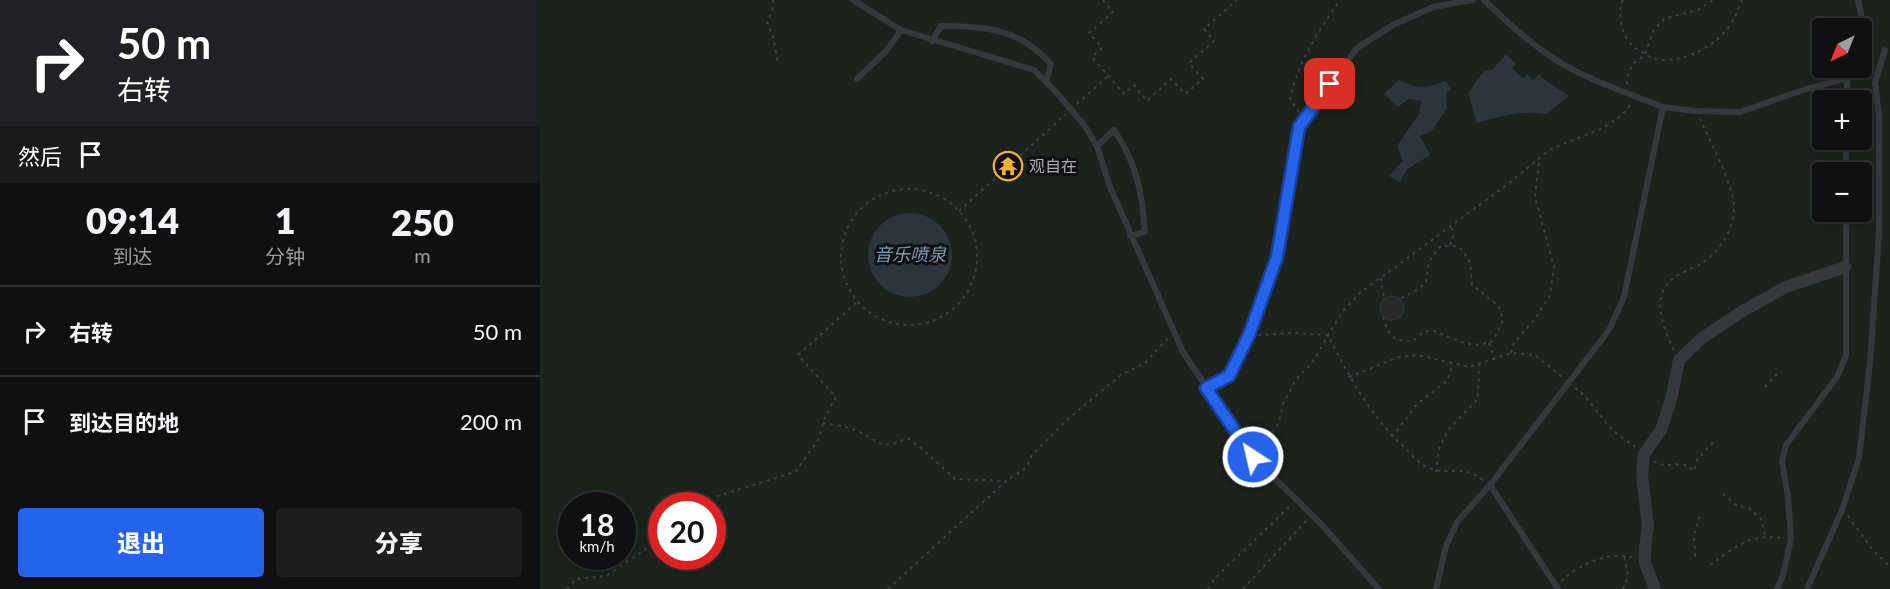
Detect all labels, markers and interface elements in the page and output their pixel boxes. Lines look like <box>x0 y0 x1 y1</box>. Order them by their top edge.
text: 50 m <box>117 18 211 68</box>
north arrow <box>1812 18 1872 78</box>
map controls <box>1812 18 1872 222</box>
icon: right <box>18 24 96 102</box>
pin <box>1304 58 1355 109</box>
icon: arrive <box>1313 67 1346 100</box>
text: 右转 <box>117 73 171 106</box>
button: + <box>1812 90 1872 150</box>
icon: arrive <box>74 138 107 171</box>
text: 然后 <box>18 143 62 170</box>
temple icon: 观自在 <box>992 150 1024 182</box>
place label: 观自在 <box>1029 156 1077 175</box>
button: − <box>1812 162 1872 222</box>
text: 09:14 <box>86 198 179 242</box>
text: 1 <box>275 198 296 242</box>
text: 250 <box>391 200 454 244</box>
text: m <box>414 243 431 267</box>
water label: 音乐喷泉 <box>874 243 947 265</box>
text: 到达 <box>113 244 153 268</box>
text: 分钟 <box>265 244 305 268</box>
icon: right <box>18 315 51 348</box>
text: 50 m <box>473 318 522 345</box>
text: 右转 <box>69 319 113 346</box>
icon: arrive <box>18 405 51 438</box>
text: 200 m <box>460 408 522 435</box>
text: 到达目的地 <box>69 409 179 436</box>
position arrow <box>1221 425 1285 489</box>
speed limit sign: 20 <box>648 492 726 570</box>
text: 18 <box>580 506 614 542</box>
button: 退出 <box>18 508 264 577</box>
button: 分享 <box>276 508 522 577</box>
text: km/h <box>579 537 615 555</box>

